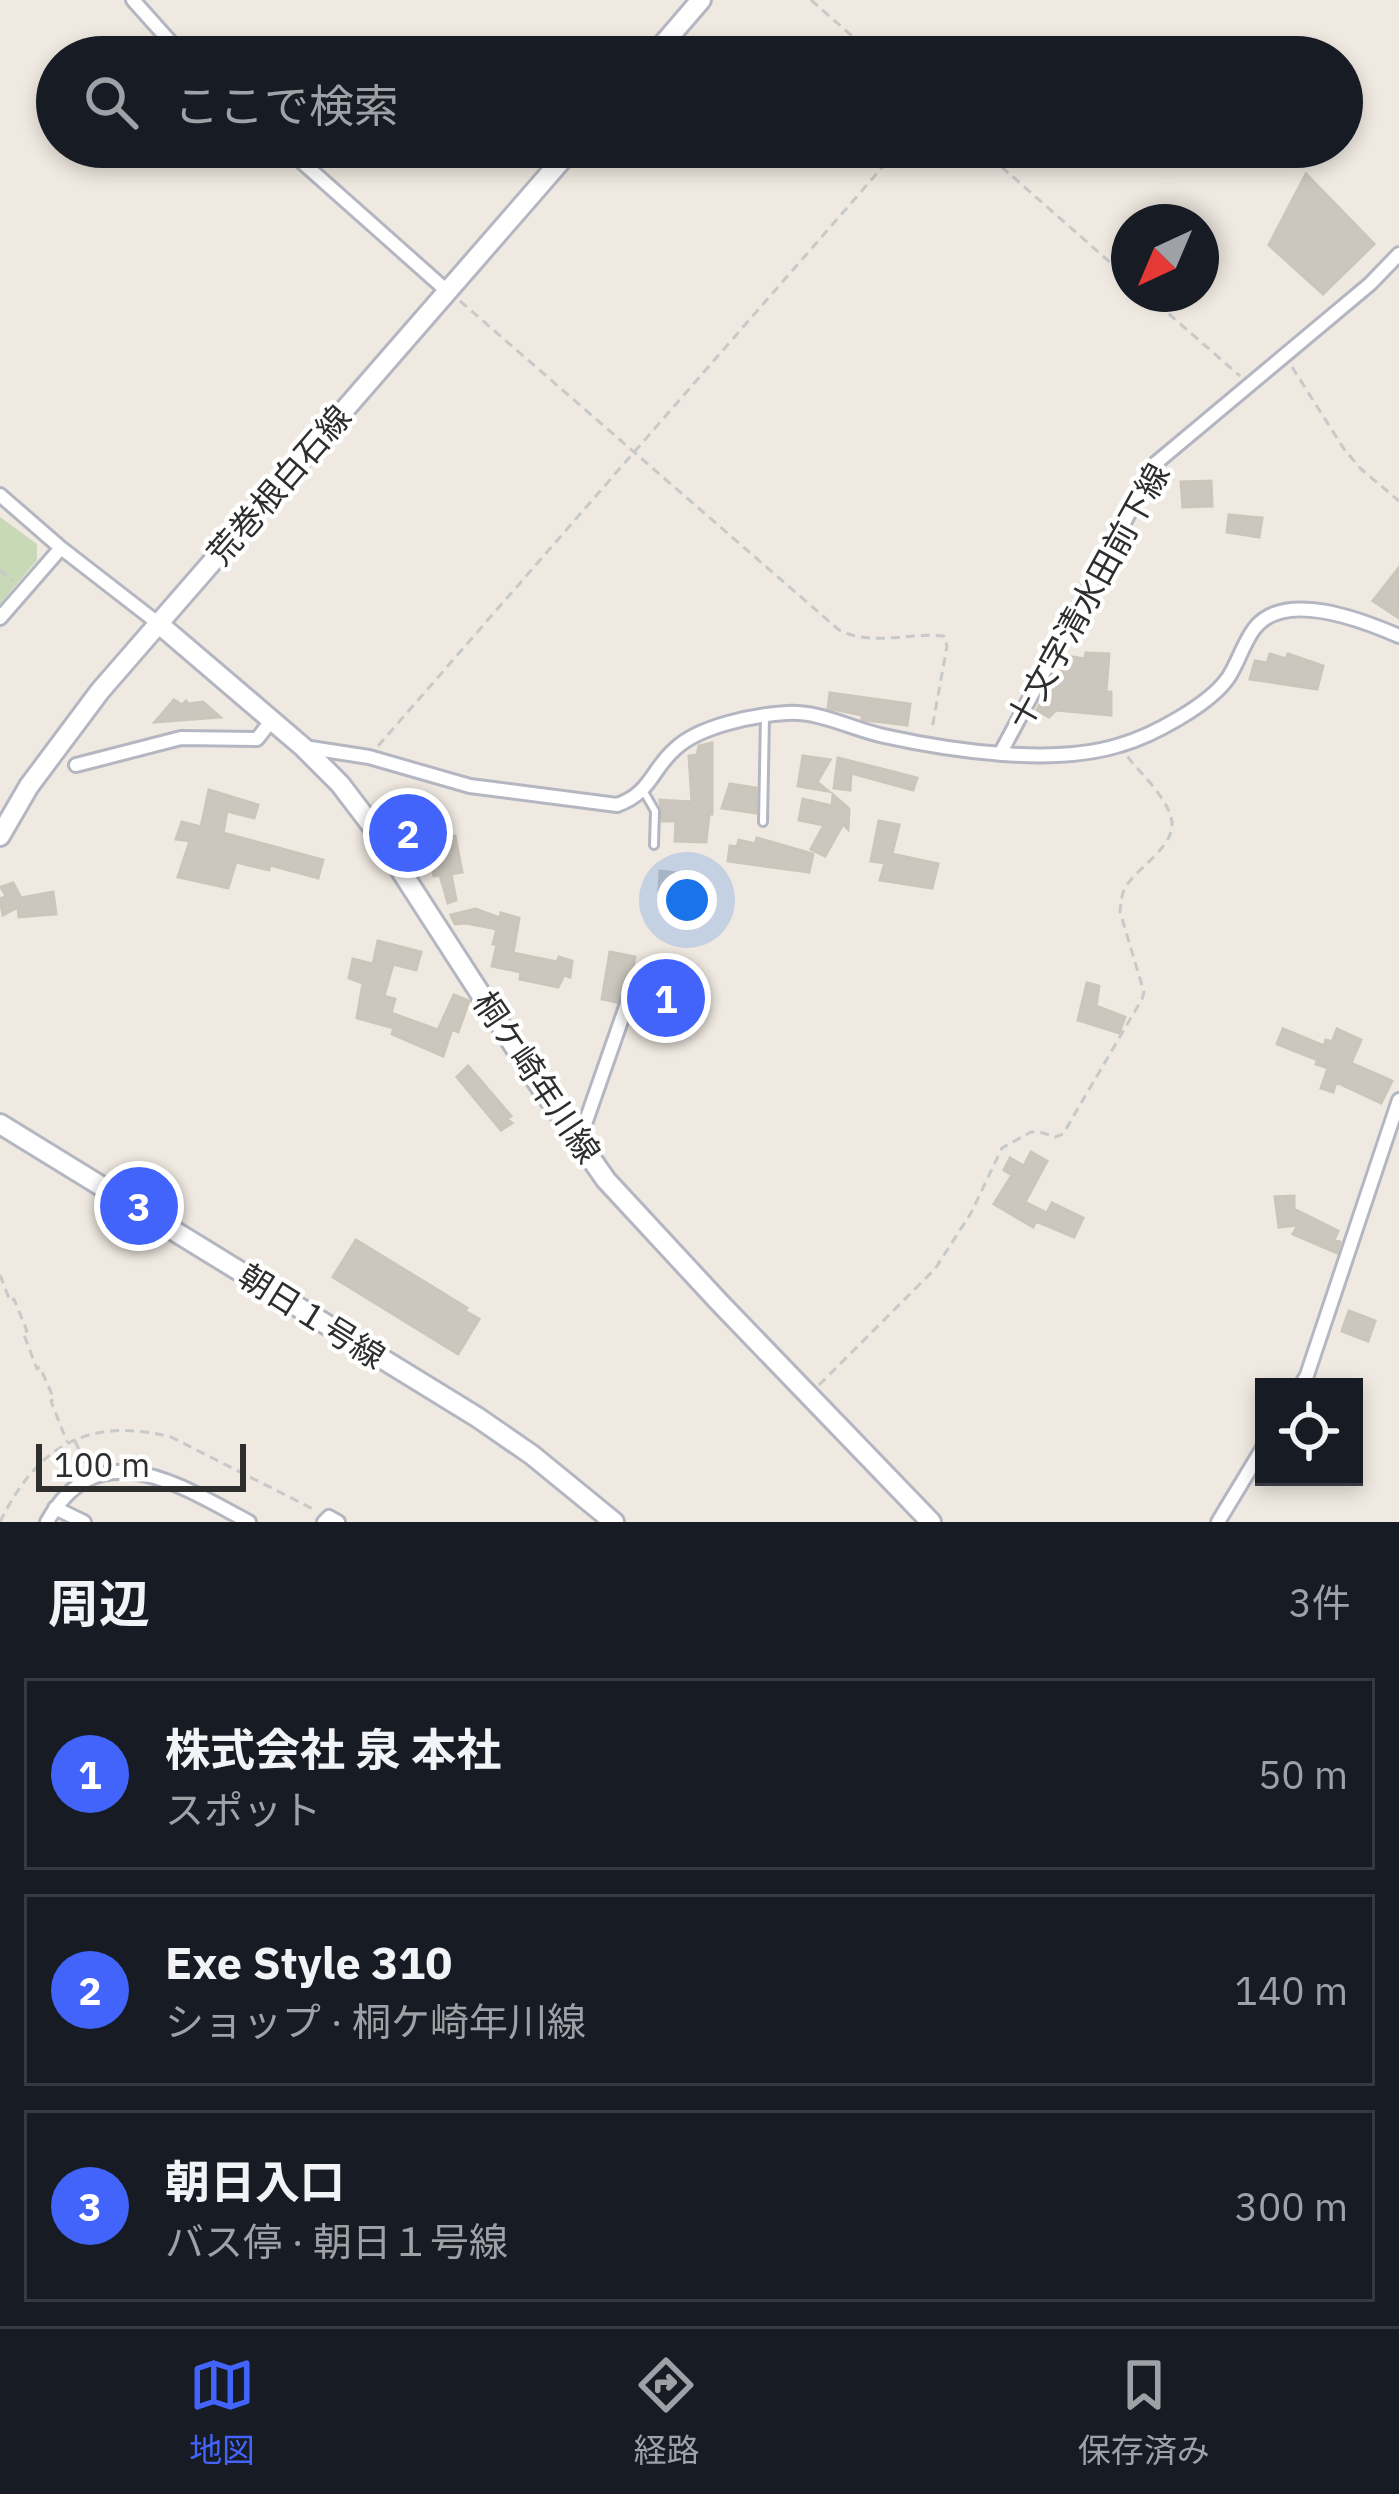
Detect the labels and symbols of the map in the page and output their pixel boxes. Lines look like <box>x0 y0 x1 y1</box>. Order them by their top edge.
north arrow <box>1111 204 1219 312</box>
street label: 荒巻根白石線 <box>197 396 360 573</box>
street label: 十文字清水田前下線 <box>997 455 1178 736</box>
pin: 2 <box>369 788 447 878</box>
your location <box>657 870 717 930</box>
pin: 1 <box>627 953 705 1043</box>
street label: 桐ケ崎年川線 <box>464 983 611 1171</box>
pin: 3 <box>100 1161 178 1251</box>
street label: 朝日１号線 <box>231 1254 394 1378</box>
scale bar <box>36 1438 246 1491</box>

